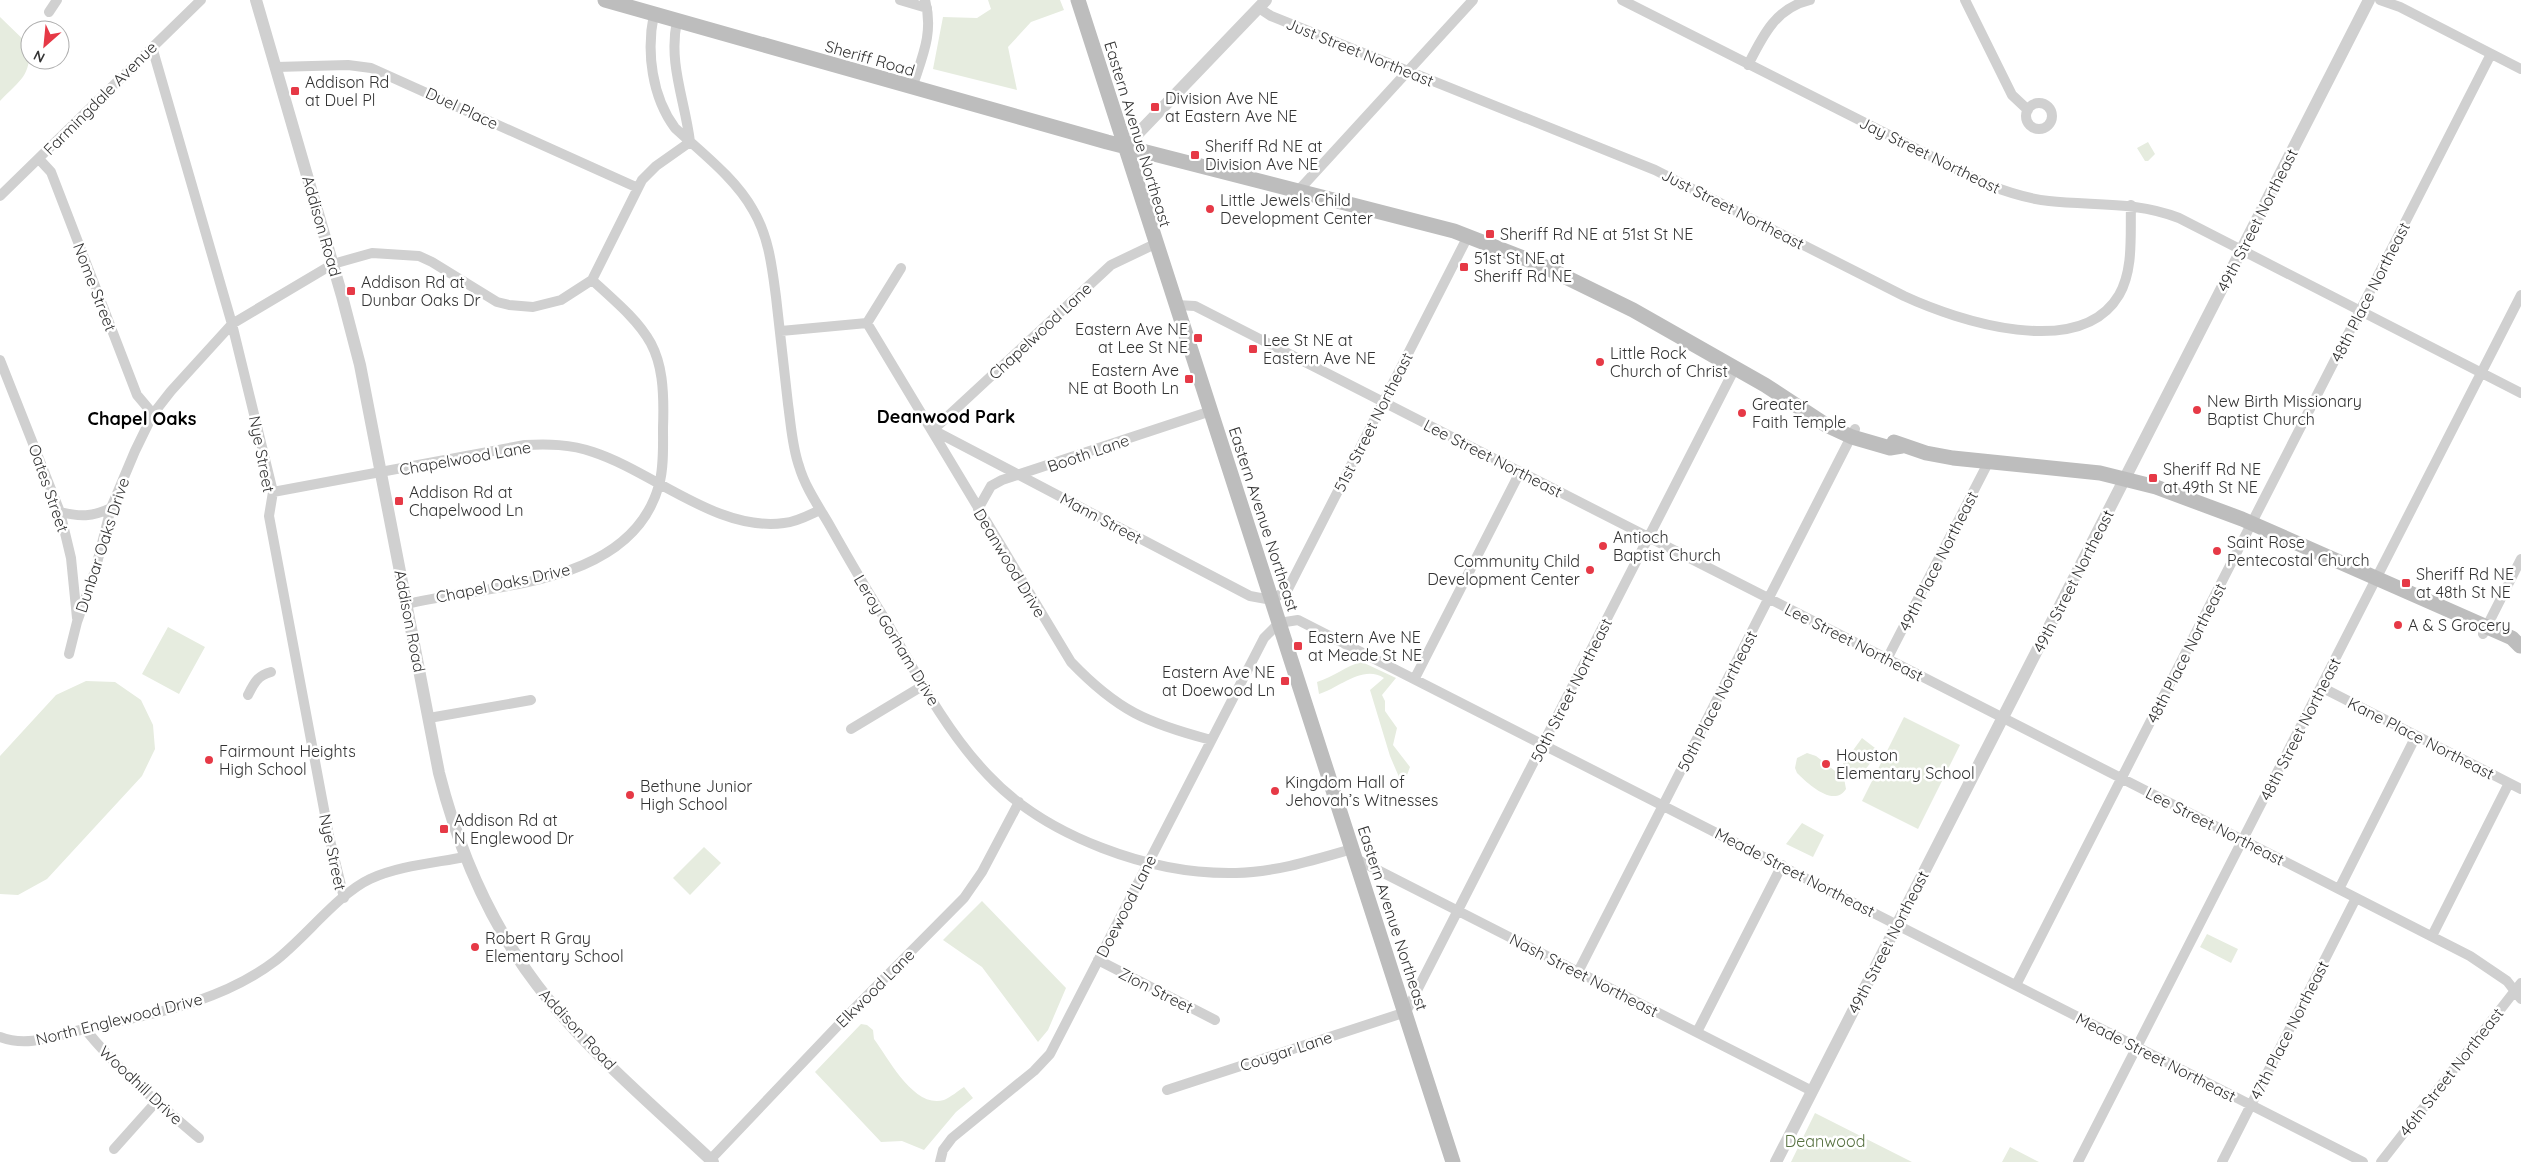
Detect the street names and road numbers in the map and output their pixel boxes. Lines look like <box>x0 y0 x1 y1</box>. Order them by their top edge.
street label: Just Street Northeast <box>1283 13 1437 91</box>
street label: Sheriff Road <box>823 36 917 80</box>
street label: Farmingdale Avenue <box>39 37 161 159</box>
street label: Eastern Avenue Northeast <box>1100 39 1176 229</box>
street label: Duel Place <box>422 82 502 134</box>
street label: Jay Street Northeast <box>1856 112 2004 198</box>
street label: 49th Street Northeast <box>2212 145 2302 295</box>
street label: Just Street Northeast <box>1658 164 1808 254</box>
street label: Addison Road <box>298 173 346 279</box>
street label: 48th Place Northeast <box>2326 219 2414 365</box>
street label: Nome Street <box>69 240 121 334</box>
street label: Chapelwood Lane <box>984 278 1096 384</box>
street label: 51st Street Northeast <box>1329 349 1417 495</box>
street label: Nye Street <box>245 414 279 494</box>
street label: Lee Street Northeast <box>1420 414 1566 502</box>
street label: Eastern Avenue Northeast <box>1225 424 1303 614</box>
street label: Booth Lane <box>1045 430 1131 476</box>
street label: Chapelwood Lane <box>398 437 532 479</box>
street label: Oates Street <box>25 441 73 535</box>
street label: Dunbar Oaks Drive <box>71 475 133 615</box>
street label: Mann Street <box>1057 488 1145 548</box>
street label: 49th Place Northeast <box>1894 488 1982 634</box>
street label: Deanwood Drive <box>970 505 1050 621</box>
street label: 49th Street Northeast <box>2028 506 2118 656</box>
street label: Chapel Oaks Drive <box>434 559 572 607</box>
street label: Addison Road <box>390 568 430 674</box>
street label: Leroy Gorham Drive <box>850 571 944 709</box>
street label: 48th Place Northeast <box>2142 580 2230 726</box>
street label: Lee Street Northeast <box>1781 598 1927 686</box>
street label: 50th Street Northeast <box>1526 615 1616 765</box>
street label: 50th Place Northeast <box>1673 627 1761 775</box>
street label: 48th Street Northeast <box>2255 654 2345 804</box>
street label: Kane Place Northeast <box>2345 692 2497 784</box>
street label: Lee Street Northeast <box>2142 782 2288 870</box>
street label: Nye Street <box>315 812 351 892</box>
street label: Eastern Avenue Northeast <box>1354 823 1432 1013</box>
street label: Meade Street Northeast <box>1712 823 1878 921</box>
street label: Doewood Lane <box>1092 851 1160 961</box>
street label: 49th Street Northeast <box>1843 867 1933 1017</box>
street label: Nash Street Northeast <box>1506 929 1662 1021</box>
street label: Elkwood Lane <box>831 944 919 1032</box>
street label: 47th Place Northeast <box>2245 957 2333 1103</box>
street label: Zion Street <box>1115 963 1197 1017</box>
street label: Addison Road <box>535 984 621 1074</box>
street label: North Englewood Drive <box>34 989 204 1049</box>
street label: 46th Street Northeast <box>2395 1004 2507 1140</box>
street label: Meade Street Northeast <box>2073 1008 2239 1106</box>
street label: Cougar Lane <box>1237 1027 1335 1075</box>
street label: Woodhill Drive <box>95 1041 187 1129</box>

